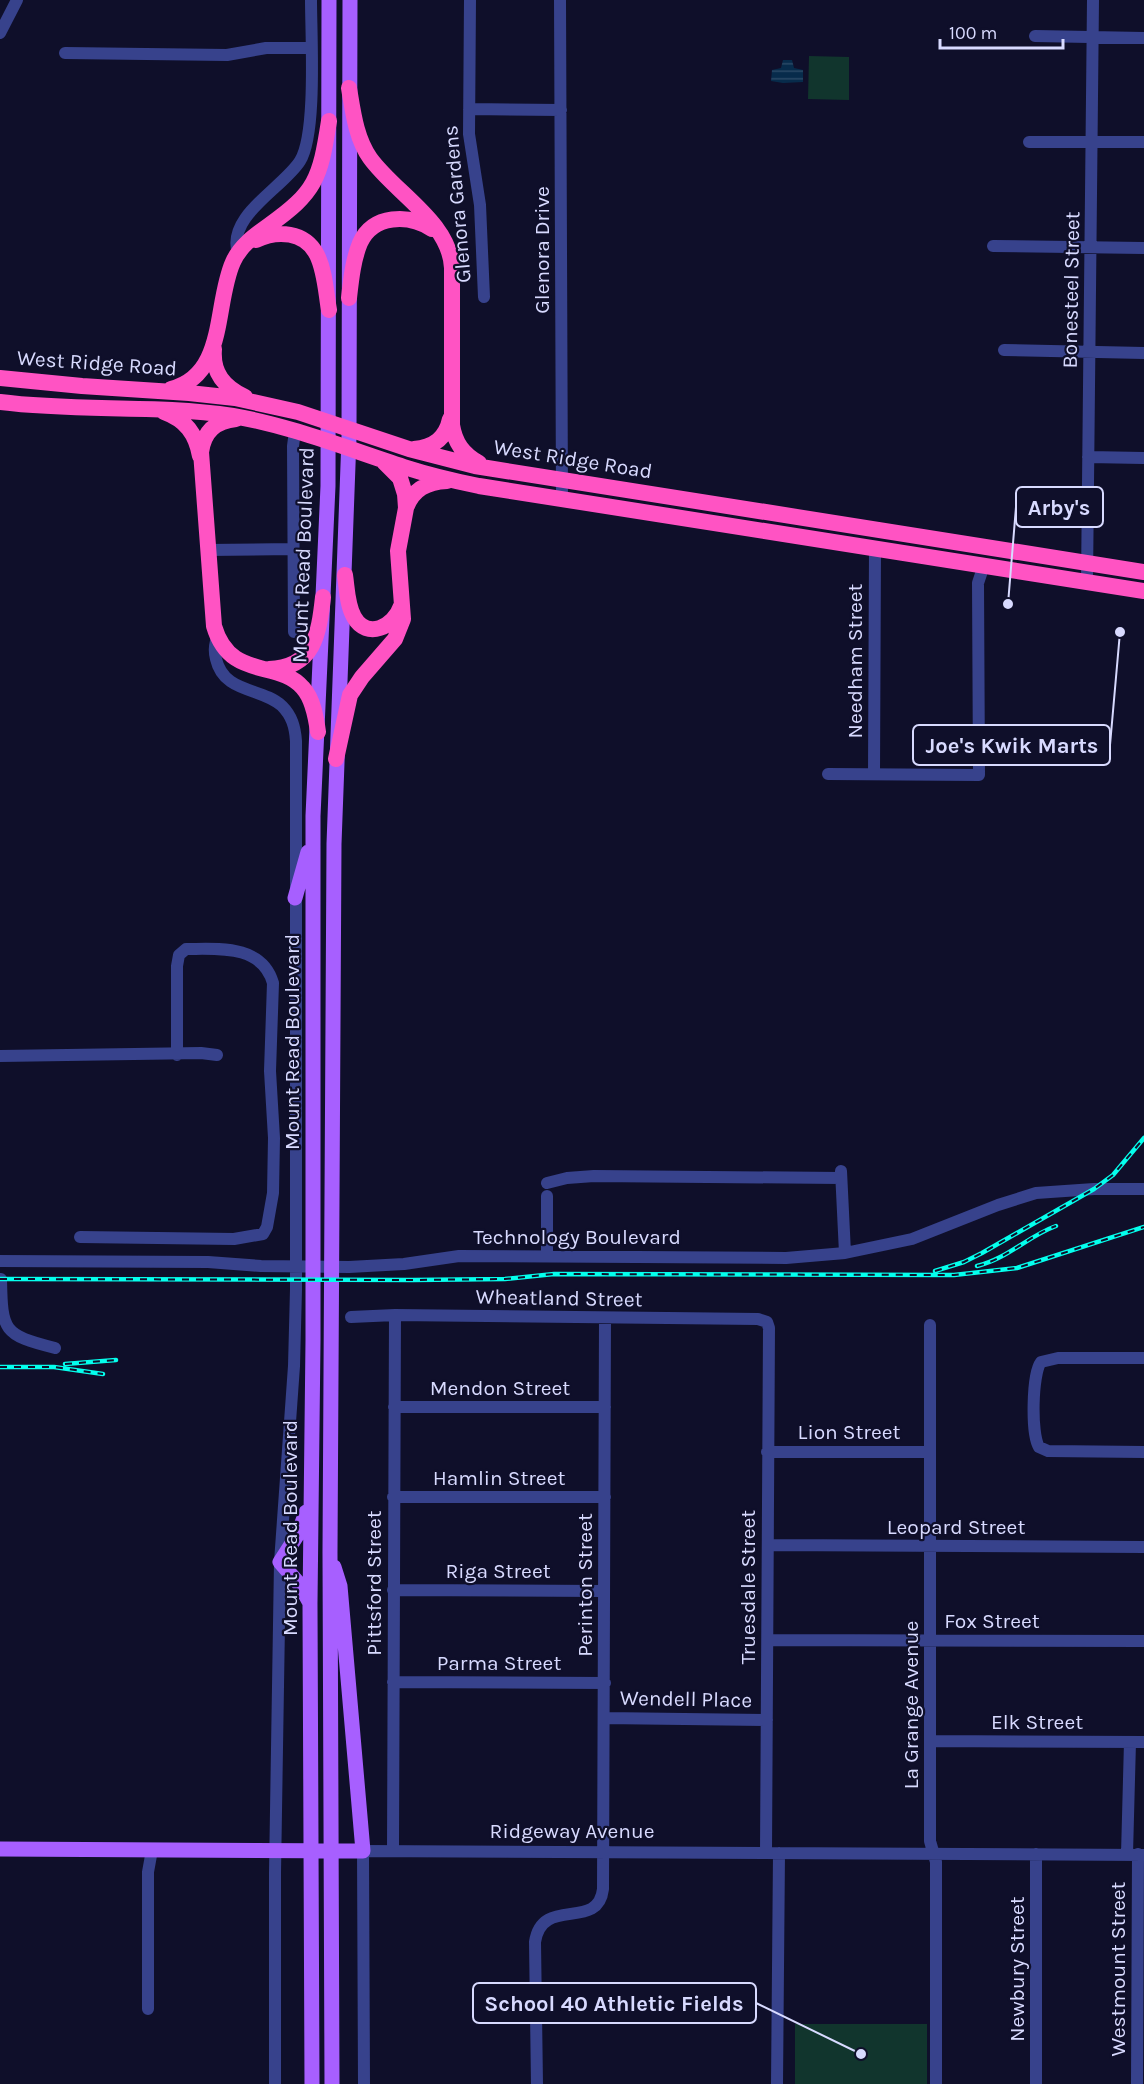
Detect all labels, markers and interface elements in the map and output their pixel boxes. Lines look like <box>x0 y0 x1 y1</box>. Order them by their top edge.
scale bar <box>940 12 1063 50</box>
text: 100 m <box>949 22 997 44</box>
street label: Glenora Gardens <box>438 124 476 284</box>
street label: Glenora Drive <box>530 186 554 314</box>
street label: Bonesteel Street <box>1058 211 1084 369</box>
street label: West Ridge Road <box>16 345 178 381</box>
street label: West Ridge Road <box>492 435 654 483</box>
street label: Mount Read Boulevard <box>287 447 319 663</box>
callout: Arby's <box>1016 487 1103 527</box>
text: Arby's <box>1028 495 1090 521</box>
street label: Needham Street <box>843 583 867 738</box>
callout: Joe's Kwik Marts <box>913 725 1110 765</box>
text: Joe's Kwik Marts <box>926 733 1098 759</box>
street label: Mount Read Boulevard <box>280 934 304 1150</box>
street label: Technology Boulevard <box>473 1225 681 1249</box>
street label: Wheatland Street <box>475 1285 643 1311</box>
street label: Mendon Street <box>430 1376 570 1400</box>
street label: Mount Read Boulevard <box>278 1420 302 1636</box>
street label: Lion Street <box>798 1420 901 1444</box>
street label: Hamlin Street <box>433 1466 565 1490</box>
street label: Pittsford Street <box>362 1510 386 1656</box>
street label: Truesdale Street <box>736 1510 760 1664</box>
street label: Perinton Street <box>573 1513 597 1657</box>
street label: Leopard Street <box>887 1515 1025 1539</box>
street label: Riga Street <box>445 1559 551 1583</box>
street label: Fox Street <box>944 1609 1040 1633</box>
street label: La Grange Avenue <box>899 1621 923 1789</box>
street label: Parma Street <box>437 1651 561 1675</box>
street label: Wendell Place <box>620 1686 752 1712</box>
street label: Elk Street <box>991 1710 1083 1734</box>
street label: Ridgeway Avenue <box>490 1819 654 1843</box>
street label: Westmount Street <box>1106 1881 1130 2056</box>
street label: Newbury Street <box>1005 1896 1029 2042</box>
callout: School 40 Athletic Fields <box>473 1983 756 2023</box>
text: School 40 Athletic Fields <box>484 1991 744 2017</box>

